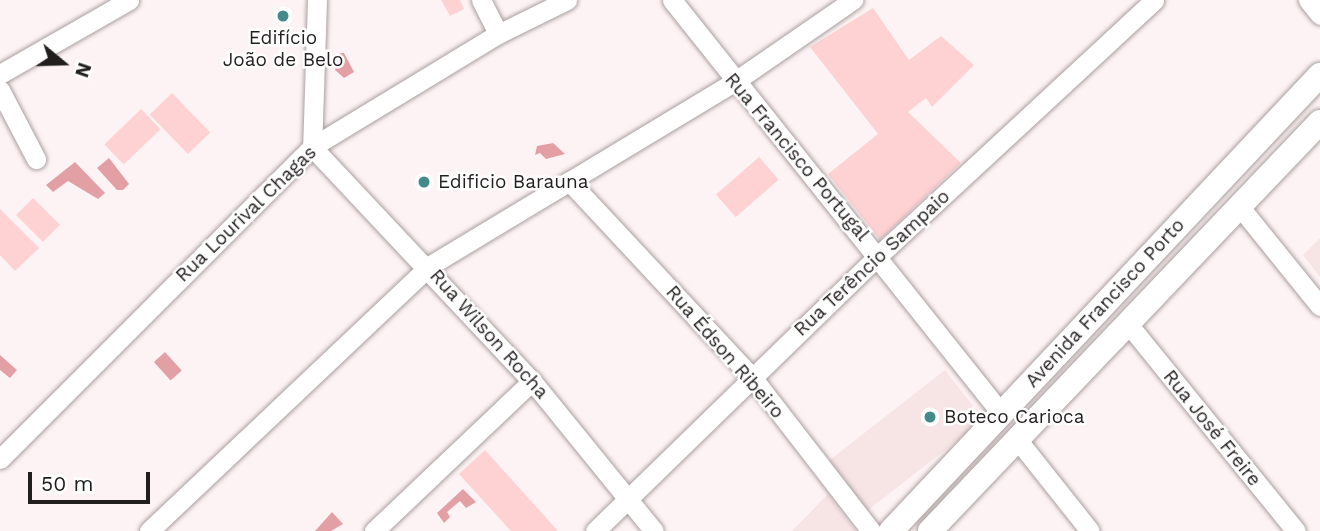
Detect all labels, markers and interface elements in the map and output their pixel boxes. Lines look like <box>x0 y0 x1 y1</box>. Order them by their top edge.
marker: Edifício João de Belo <box>275 8 291 24</box>
place label: Edifício João de Belo <box>223 27 343 71</box>
north arrow <box>28 28 98 98</box>
text: N <box>70 60 96 80</box>
street label: Rua Francisco Portugal <box>720 68 874 246</box>
street label: Rua Lourival Chagas <box>171 141 321 287</box>
place label: Edificio Barauna <box>438 171 588 193</box>
marker: Edificio Barauna <box>416 174 432 190</box>
street label: Rua Terêncio Sampaio <box>789 185 955 341</box>
street label: Avenida Francisco Porto <box>1021 214 1189 392</box>
street label: Rua Wilson Rocha <box>425 264 553 404</box>
street label: Rua Édson Ribeiro <box>661 281 789 423</box>
street label: Rua José Freire <box>1158 365 1266 491</box>
place label: Boteco Carioca <box>944 406 1084 428</box>
marker: Boteco Carioca <box>922 409 938 425</box>
scale bar <box>32 458 154 502</box>
text: 50 m <box>41 471 93 496</box>

